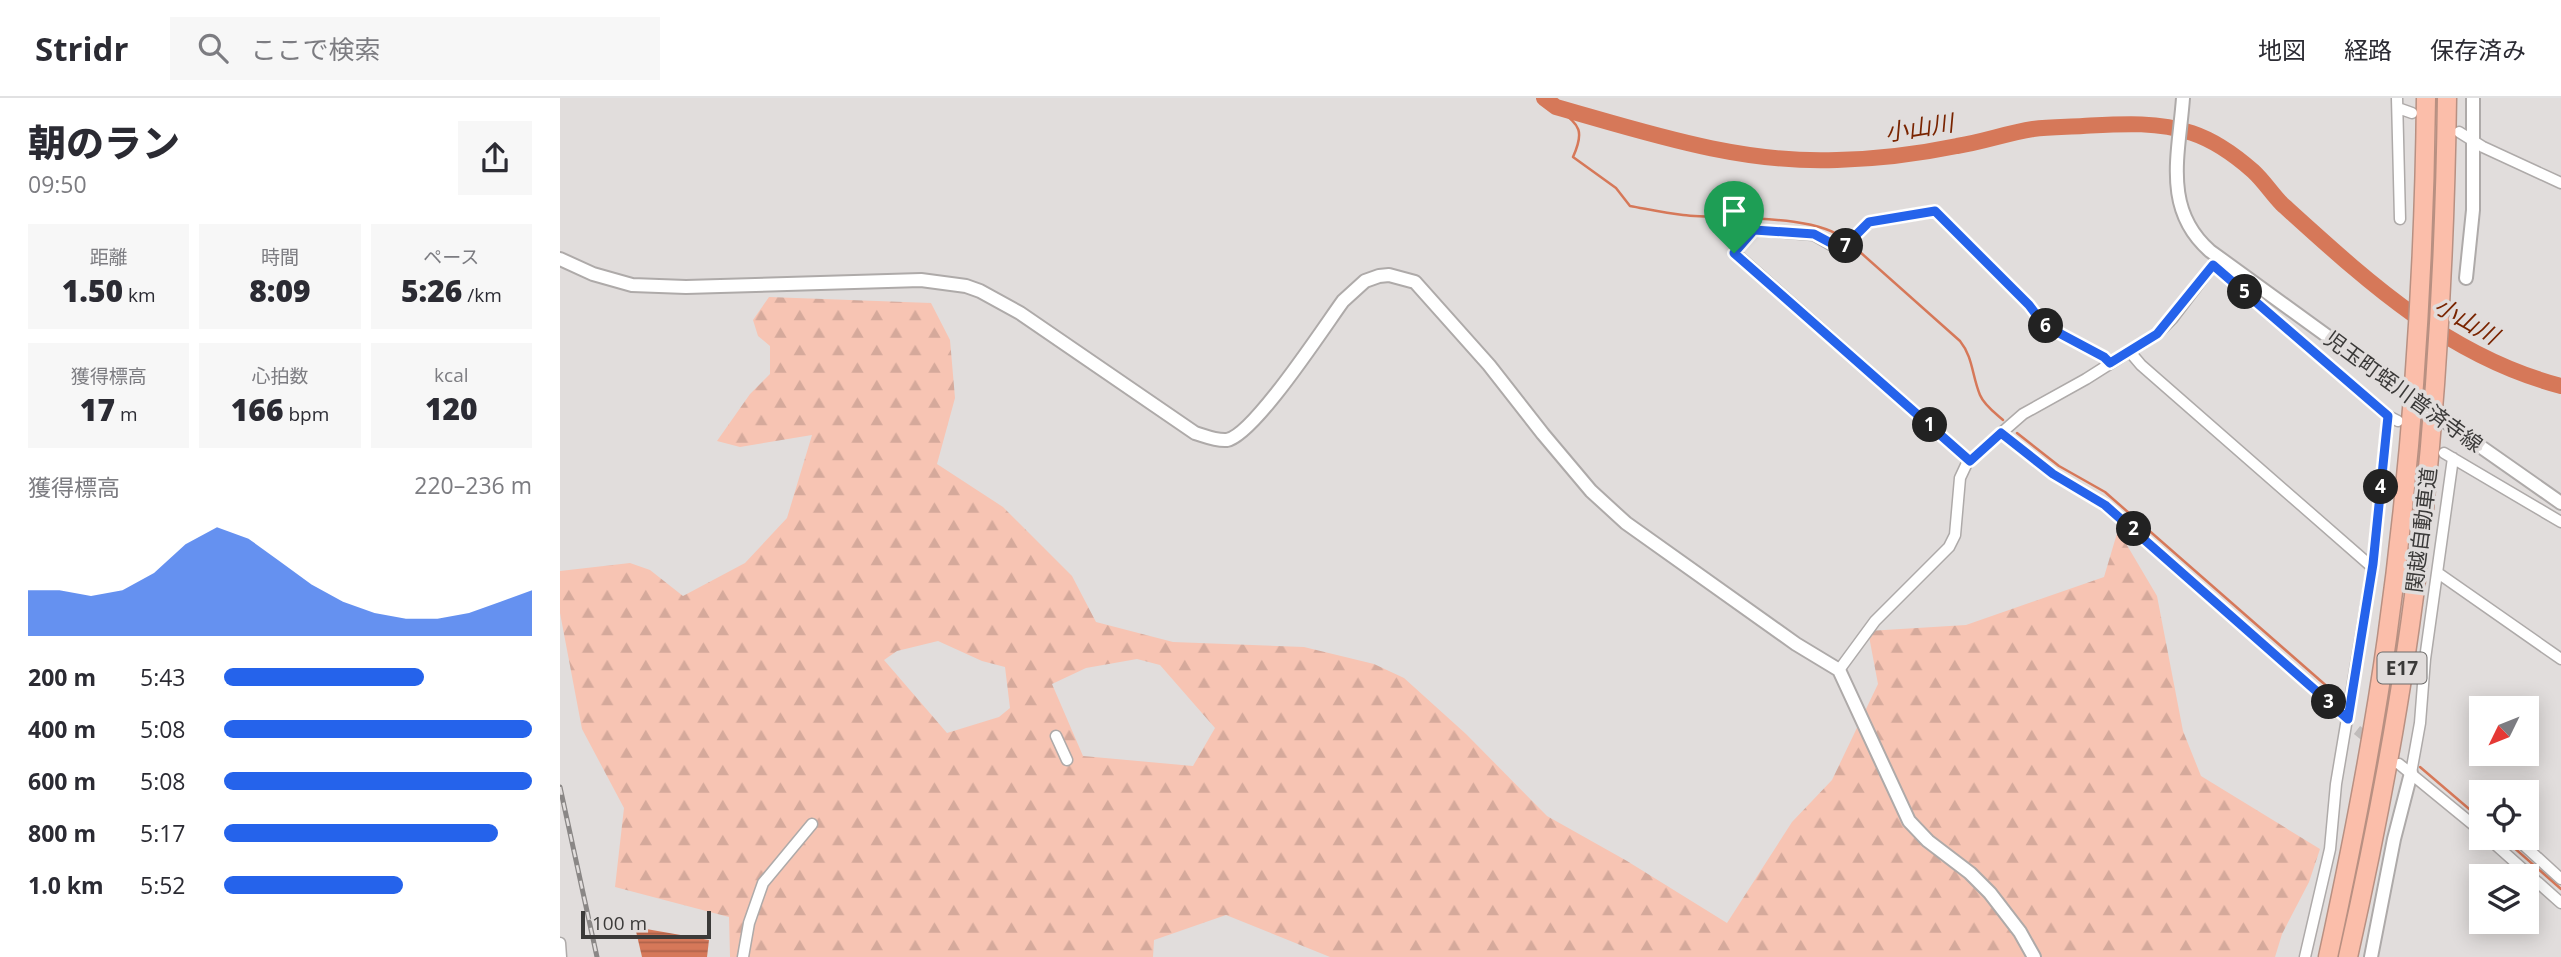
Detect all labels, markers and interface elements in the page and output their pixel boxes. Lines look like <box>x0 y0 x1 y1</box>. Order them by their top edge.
search box <box>170 17 660 80</box>
text: Stridr <box>35 26 128 71</box>
icon: search <box>194 29 232 67</box>
text: ここで検索 <box>250 31 380 67</box>
text: 地図 <box>2258 33 2306 66</box>
text: 経路 <box>2344 33 2392 66</box>
text: 保存済み <box>2430 33 2526 66</box>
water label: 小山川 <box>1882 105 1959 148</box>
text: 朝のラン <box>28 116 180 168</box>
button: share <box>458 121 532 195</box>
text: 09:50 <box>28 168 87 200</box>
pin <box>1704 181 1764 253</box>
icon: arrive <box>1715 192 1753 230</box>
pin: 7 <box>1828 228 1864 264</box>
text: 7 <box>1840 232 1851 258</box>
text: 距離 <box>90 244 128 270</box>
text: 時間 <box>261 244 299 270</box>
text: ペース <box>423 244 479 270</box>
text: 1.50 <box>62 270 123 311</box>
text: 8:09 <box>249 270 311 311</box>
text: 5:26 <box>401 270 462 311</box>
pin: 5 <box>2228 274 2262 310</box>
text: 5 <box>2239 278 2250 304</box>
text: km <box>123 282 156 308</box>
text: /km <box>462 282 502 308</box>
water label: 小山川 <box>2429 289 2507 353</box>
pin: 6 <box>2028 308 2064 344</box>
text: 6 <box>2040 312 2051 338</box>
street label: 児玉町蛭川普済寺線 <box>2319 324 2489 458</box>
text: kcal <box>434 362 469 388</box>
text: 獲得標高 <box>71 363 147 389</box>
text: 心拍数 <box>251 363 309 389</box>
text: 120 <box>425 388 478 429</box>
text: 17 <box>80 389 115 430</box>
text: 166 <box>231 389 283 430</box>
text: m <box>115 401 138 427</box>
text: bpm <box>283 401 329 427</box>
pin: 1 <box>1912 408 1948 442</box>
text: 1 <box>1924 411 1935 437</box>
street label: 関越自動車道 <box>2399 466 2443 594</box>
text: 220–236 m <box>414 469 532 501</box>
pin: 4 <box>2364 470 2399 504</box>
text: 獲得標高 <box>28 471 120 503</box>
text: 4 <box>2375 473 2386 499</box>
pin: 2 <box>2116 512 2152 546</box>
text: 2 <box>2128 515 2139 541</box>
road number: E17 <box>2378 652 2427 684</box>
text: 200 m <box>28 661 96 693</box>
text: 5:43 <box>140 661 186 693</box>
pin: 3 <box>2312 684 2346 720</box>
text: 3 <box>2323 688 2334 714</box>
north arrow <box>2469 696 2539 766</box>
map controls <box>2469 696 2539 934</box>
text: 400 m <box>28 713 96 745</box>
text: 5:08 <box>140 713 186 745</box>
text: 600 m <box>28 765 96 797</box>
text: 5:08 <box>140 765 186 797</box>
button: locate <box>2469 780 2539 850</box>
text: 800 m <box>28 817 96 849</box>
text: 5:17 <box>140 817 186 849</box>
button: layers <box>2469 864 2539 934</box>
text: 1.0 km <box>28 869 104 901</box>
text: 5:52 <box>140 869 186 901</box>
scale bar <box>581 908 710 940</box>
text: 100 m <box>592 910 647 936</box>

